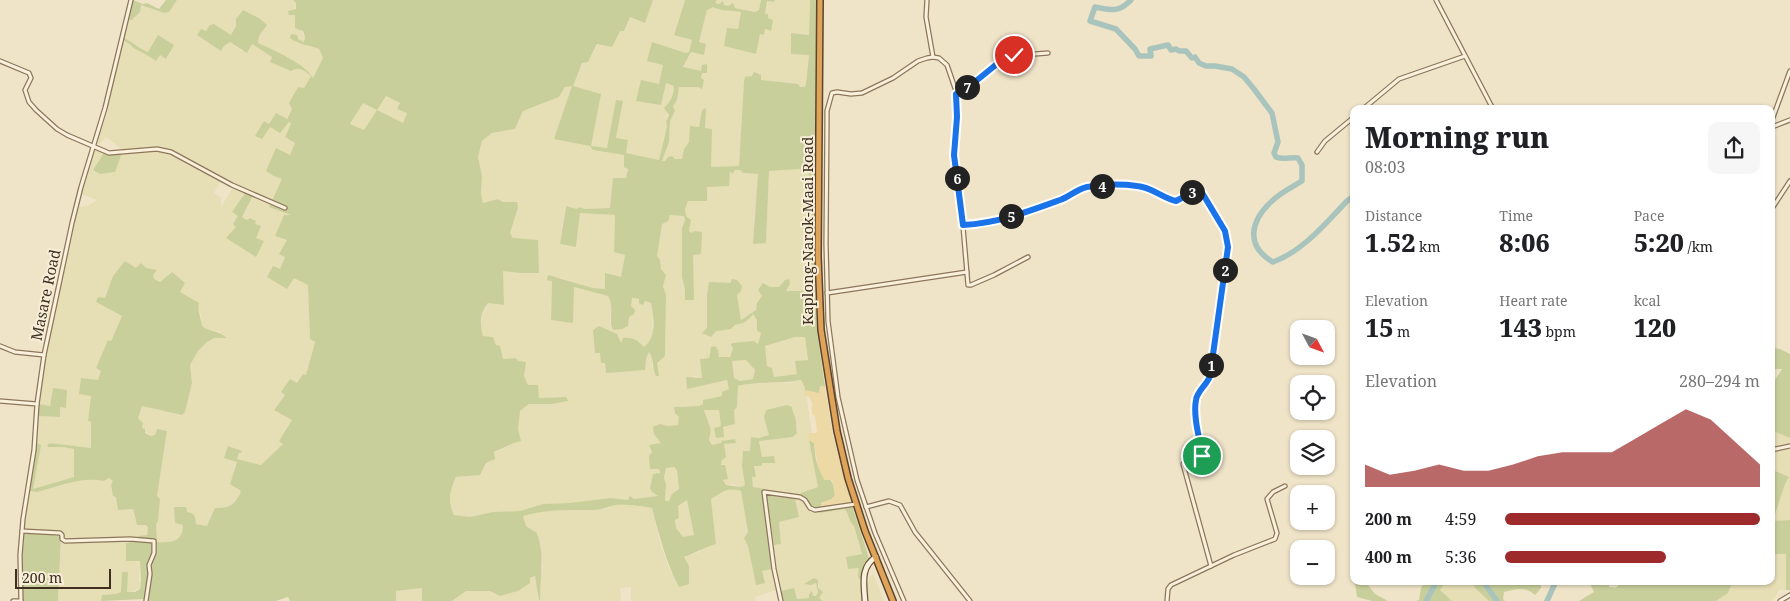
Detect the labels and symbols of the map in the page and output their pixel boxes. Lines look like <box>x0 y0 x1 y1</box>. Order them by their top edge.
pin <box>993 34 1035 76</box>
pin: 7 <box>954 74 980 100</box>
street label: Kaplong-Narok-Maai Road <box>797 137 817 325</box>
pin: 6 <box>944 166 970 190</box>
pin: 4 <box>1090 174 1114 198</box>
pin: 3 <box>1180 180 1204 204</box>
pin: 5 <box>998 204 1024 228</box>
street label: Masare Road <box>26 247 64 342</box>
pin: 2 <box>1212 258 1238 282</box>
north arrow <box>1290 320 1335 365</box>
pin: 1 <box>1198 352 1224 378</box>
pin <box>1181 435 1223 477</box>
scale bar <box>15 566 111 589</box>

